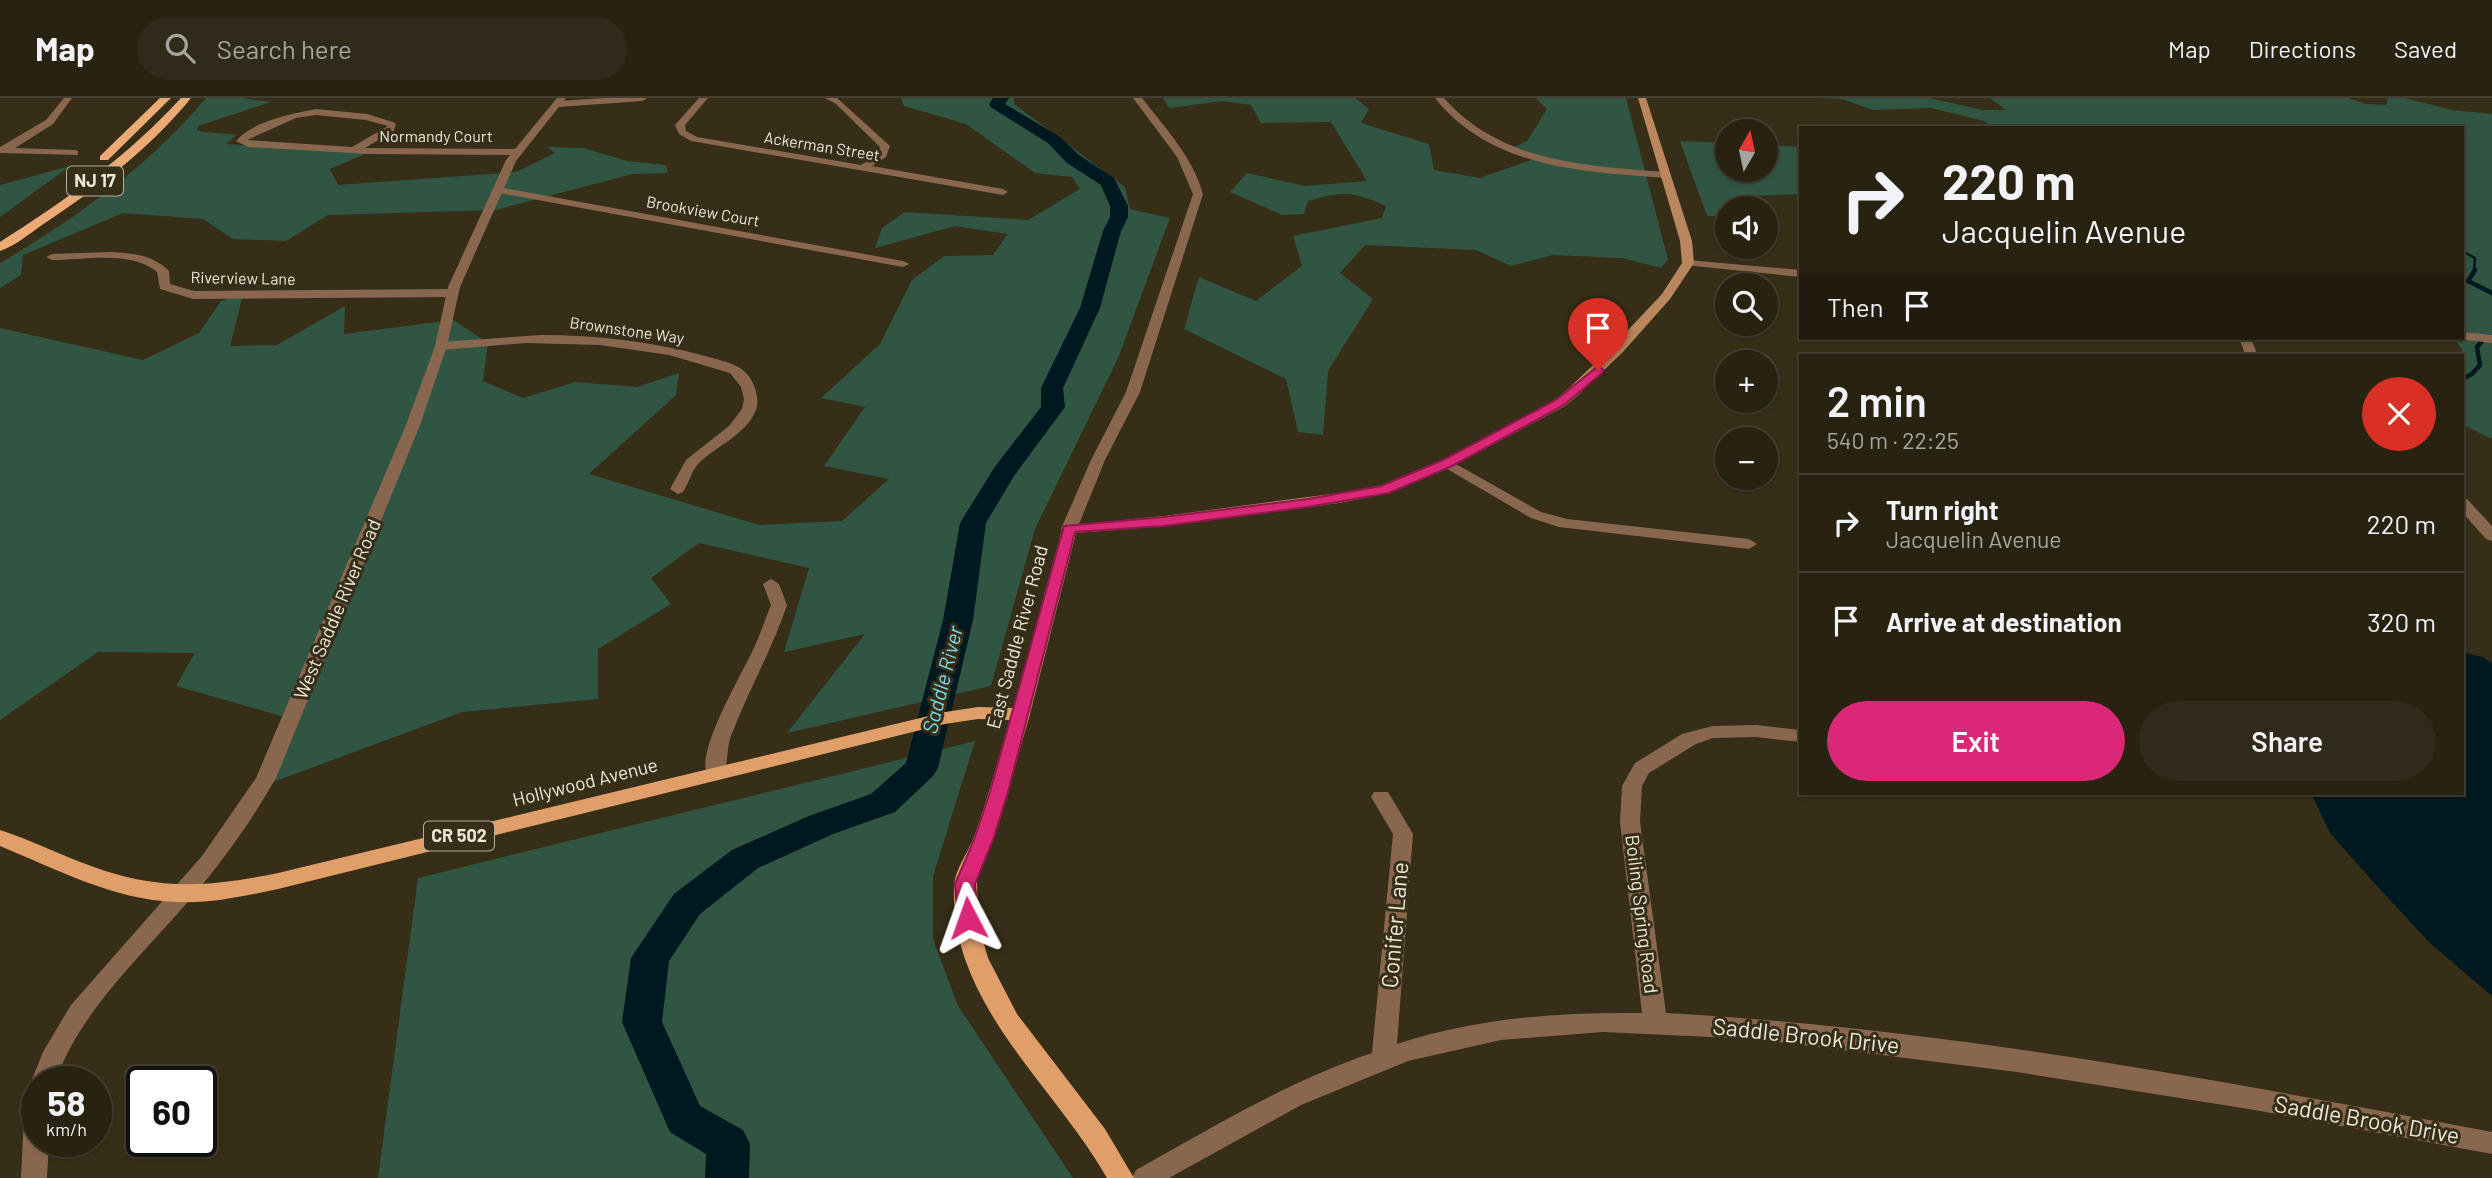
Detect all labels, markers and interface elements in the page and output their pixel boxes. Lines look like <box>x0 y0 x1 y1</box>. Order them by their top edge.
search box <box>137 17 627 80</box>
text: Map <box>35 28 95 68</box>
icon: search <box>161 29 199 67</box>
text: Search here <box>217 33 352 64</box>
text: Map <box>2168 34 2211 63</box>
text: Directions <box>2249 34 2356 63</box>
text: Saved <box>2394 34 2457 63</box>
north arrow <box>1715 119 1778 182</box>
map controls <box>1715 119 1778 490</box>
street label: Normandy Court <box>379 126 493 145</box>
street label: Ackerman Street <box>763 127 881 164</box>
text: 220 m <box>1942 151 2076 210</box>
icon: right <box>1827 154 1918 245</box>
road number: NJ 17 <box>67 166 123 196</box>
street label: Brookview Court <box>645 191 761 230</box>
button: sound <box>1715 196 1778 259</box>
text: Jacquelin Avenue <box>1942 211 2186 249</box>
street label: Riverview Lane <box>190 267 296 288</box>
button: search <box>1715 273 1778 336</box>
icon: arrive <box>1898 287 1936 325</box>
text: Then <box>1827 291 1884 322</box>
pin <box>1568 298 1628 370</box>
icon: arrive <box>1579 309 1617 347</box>
street label: Brownstone Way <box>569 312 686 347</box>
button: + <box>1715 350 1778 413</box>
text: 2 min <box>1827 375 1927 425</box>
button: close <box>2362 377 2436 451</box>
text: 540 m · 22:25 <box>1827 426 1959 454</box>
button: − <box>1715 427 1778 490</box>
text: Turn right <box>1886 494 1999 525</box>
icon: right <box>1827 504 1865 542</box>
text: 220 m <box>2367 508 2436 539</box>
street label: West Saddle River Road <box>288 515 385 702</box>
text: Jacquelin Avenue <box>1886 525 2062 553</box>
street label: East Saddle River Road <box>981 543 1052 731</box>
icon: arrive <box>1827 602 1865 640</box>
text: Arrive at destination <box>1886 606 2122 637</box>
text: 320 m <box>2367 606 2436 637</box>
water label: Saddle River <box>916 623 967 736</box>
button: Exit <box>1827 701 2125 781</box>
button: Share <box>2139 701 2436 781</box>
street label: Hollywood Avenue <box>510 752 660 811</box>
road number: CR 502 <box>424 822 494 850</box>
street label: Boiling Spring Road <box>1621 833 1664 995</box>
street label: Conifer Lane <box>1375 861 1413 989</box>
position arrow <box>931 881 1005 955</box>
street label: Saddle Brook Drive <box>1711 1011 1901 1059</box>
speed limit sign: 60 <box>126 1066 217 1157</box>
text: 58 <box>48 1081 85 1123</box>
street label: Saddle Brook Drive <box>2272 1089 2462 1149</box>
text: km/h <box>46 1118 87 1140</box>

